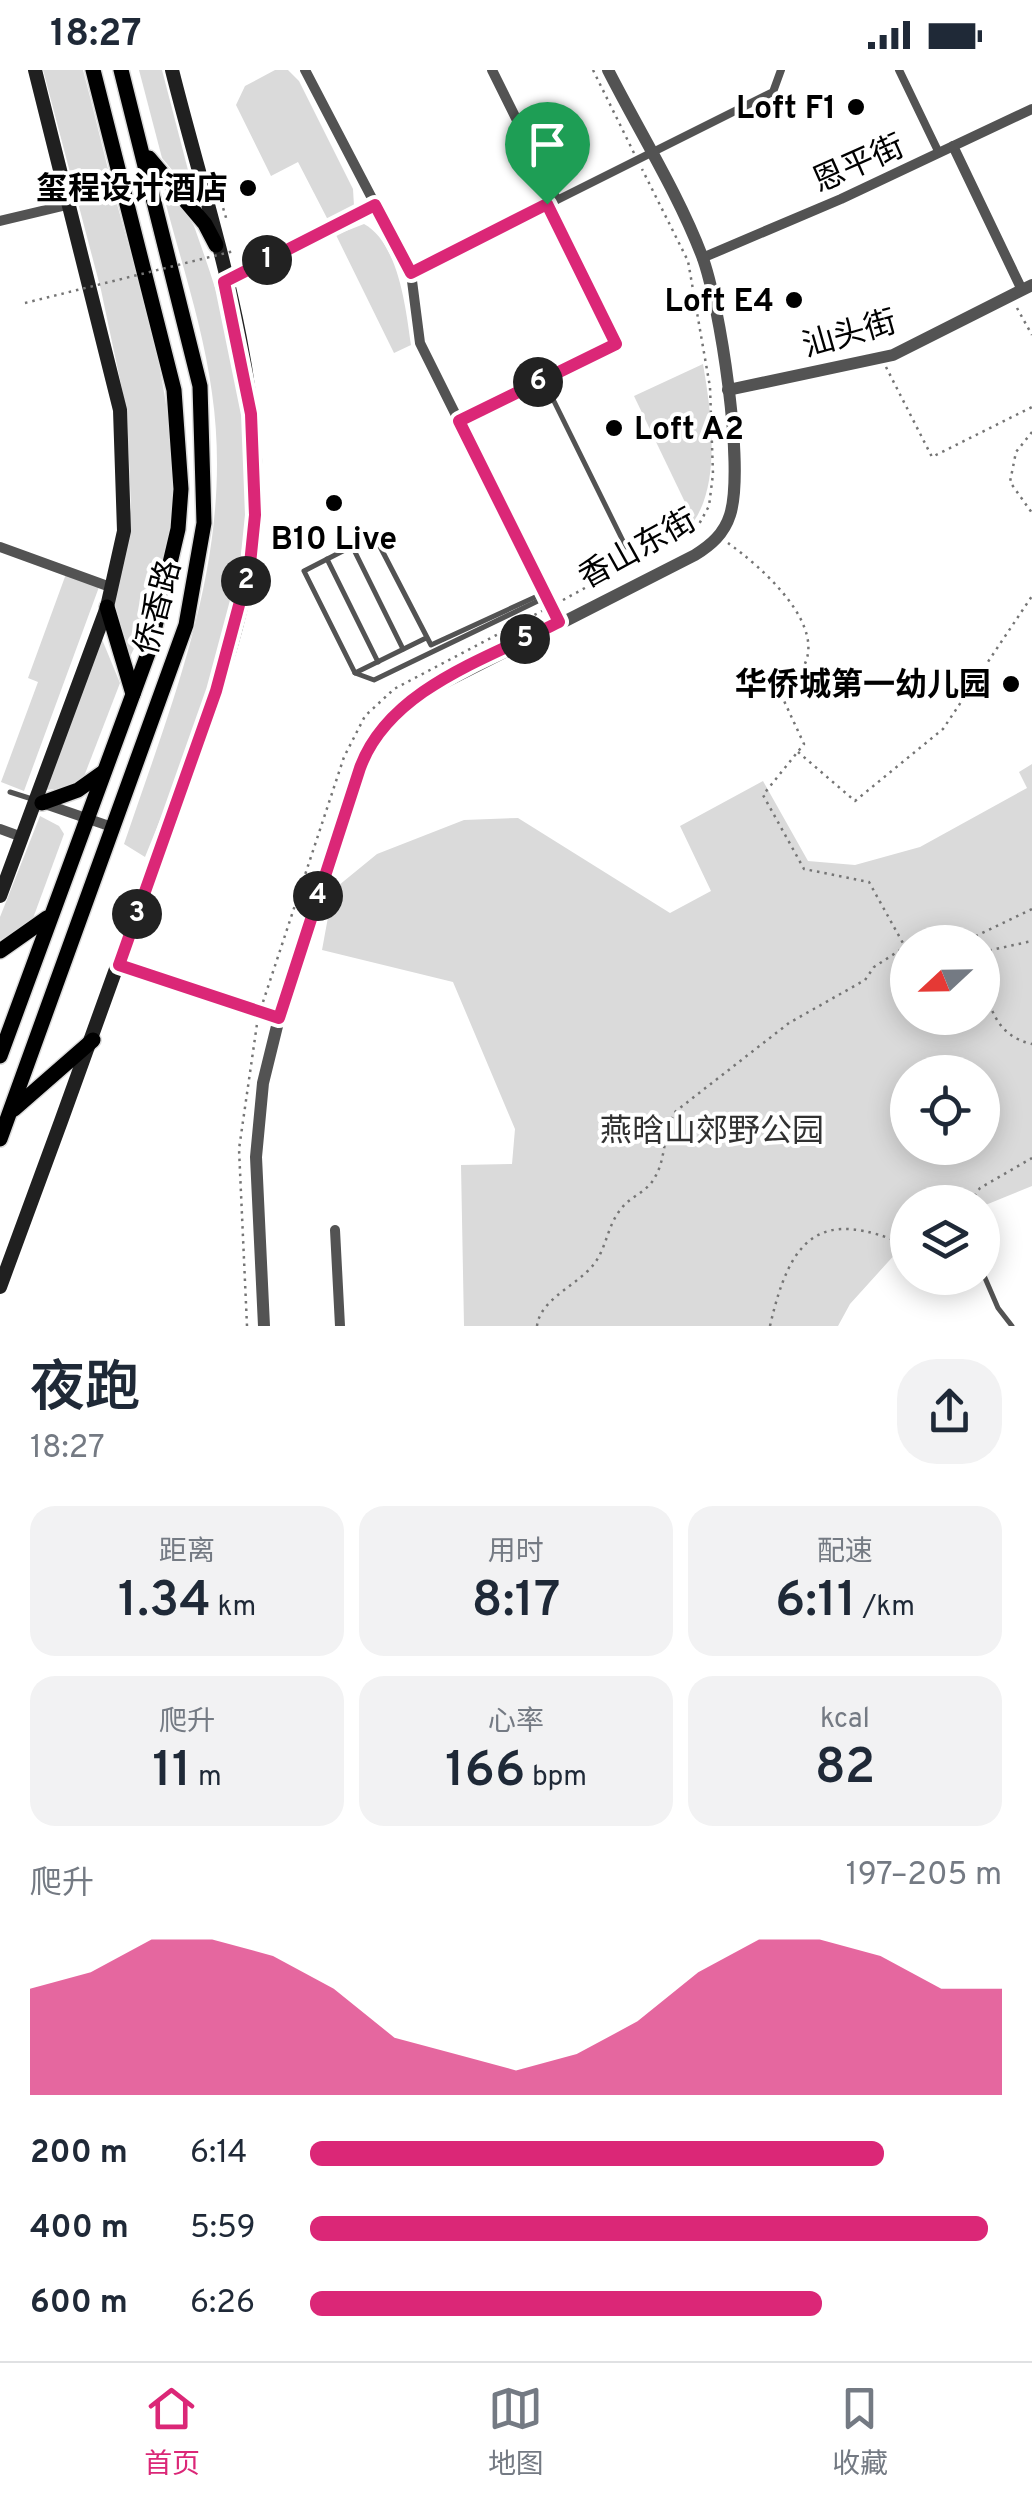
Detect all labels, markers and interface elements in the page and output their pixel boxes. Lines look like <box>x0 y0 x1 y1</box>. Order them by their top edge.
text: 18:27 <box>50 11 142 60</box>
place label: Loft F1 <box>736 90 836 130</box>
marker: Loft F1 <box>845 96 867 118</box>
pin <box>505 102 590 205</box>
icon: arrive <box>520 117 575 172</box>
street label: 恩平街 <box>807 128 911 204</box>
place label: 玺程设计酒店 <box>36 171 228 211</box>
marker: 玺程设计酒店 <box>237 177 259 199</box>
pin: 1 <box>242 235 292 285</box>
text: 1 <box>261 242 273 278</box>
place label: Loft E4 <box>665 283 774 323</box>
marker: Loft E4 <box>783 289 805 311</box>
street label: 汕头街 <box>798 303 901 368</box>
pin: 6 <box>513 357 563 407</box>
text: 6 <box>529 364 547 400</box>
place label: Loft A2 <box>634 411 744 451</box>
marker: Loft A2 <box>603 417 625 439</box>
marker: B10 Live <box>323 492 345 514</box>
street label: 香山东街 <box>573 502 704 599</box>
place label: B10 Live <box>271 521 397 561</box>
street label: 侨香路 <box>128 556 192 659</box>
pin: 2 <box>221 556 271 606</box>
text: 2 <box>237 563 255 599</box>
pin: 5 <box>500 614 550 664</box>
text: 5 <box>516 621 534 657</box>
place label: 华侨城第一幼儿园 <box>735 667 991 707</box>
marker: 华侨城第一幼儿园 <box>1000 673 1022 695</box>
pin: 4 <box>293 871 343 921</box>
text: 4 <box>309 878 327 914</box>
pin: 3 <box>112 889 162 939</box>
text: 3 <box>129 896 145 932</box>
north arrow <box>890 925 1000 1035</box>
map controls <box>890 925 1000 1295</box>
button: locate <box>890 1055 1000 1165</box>
park label: 燕晗山郊野公园 <box>600 1113 824 1153</box>
button: layers <box>890 1185 1000 1295</box>
text: 夜跑 <box>30 1356 140 1426</box>
button: share <box>897 1359 1002 1464</box>
text: 18:27 <box>30 1429 105 1469</box>
text: 距离 <box>159 1535 215 1571</box>
text: 用时 <box>488 1535 544 1571</box>
text: 配速 <box>817 1535 873 1571</box>
text: 1.34 <box>118 1571 211 1634</box>
text: 8:17 <box>472 1571 561 1634</box>
text: 6:11 <box>775 1571 856 1634</box>
text: km <box>211 1590 256 1626</box>
text: /km <box>856 1590 915 1626</box>
text: kcal <box>820 1702 870 1738</box>
text: 爬升 <box>159 1705 215 1741</box>
text: 心率 <box>488 1705 544 1741</box>
text: 82 <box>815 1738 875 1801</box>
text: 11 <box>152 1741 191 1804</box>
text: 166 <box>445 1741 525 1804</box>
text: m <box>191 1760 222 1796</box>
text: bpm <box>525 1760 587 1796</box>
text: 197–205 m <box>846 1856 1002 1896</box>
text: 爬升 <box>30 1865 94 1905</box>
text: 200 m <box>30 2134 128 2174</box>
text: 6:14 <box>190 2134 247 2174</box>
text: 400 m <box>30 2209 129 2249</box>
text: 5:59 <box>190 2209 256 2249</box>
text: 600 m <box>30 2284 128 2324</box>
text: 6:26 <box>190 2284 255 2324</box>
tab: 首页 <box>144 2381 200 2484</box>
tab: 地图 <box>488 2381 544 2484</box>
tab: 收藏 <box>832 2381 888 2484</box>

